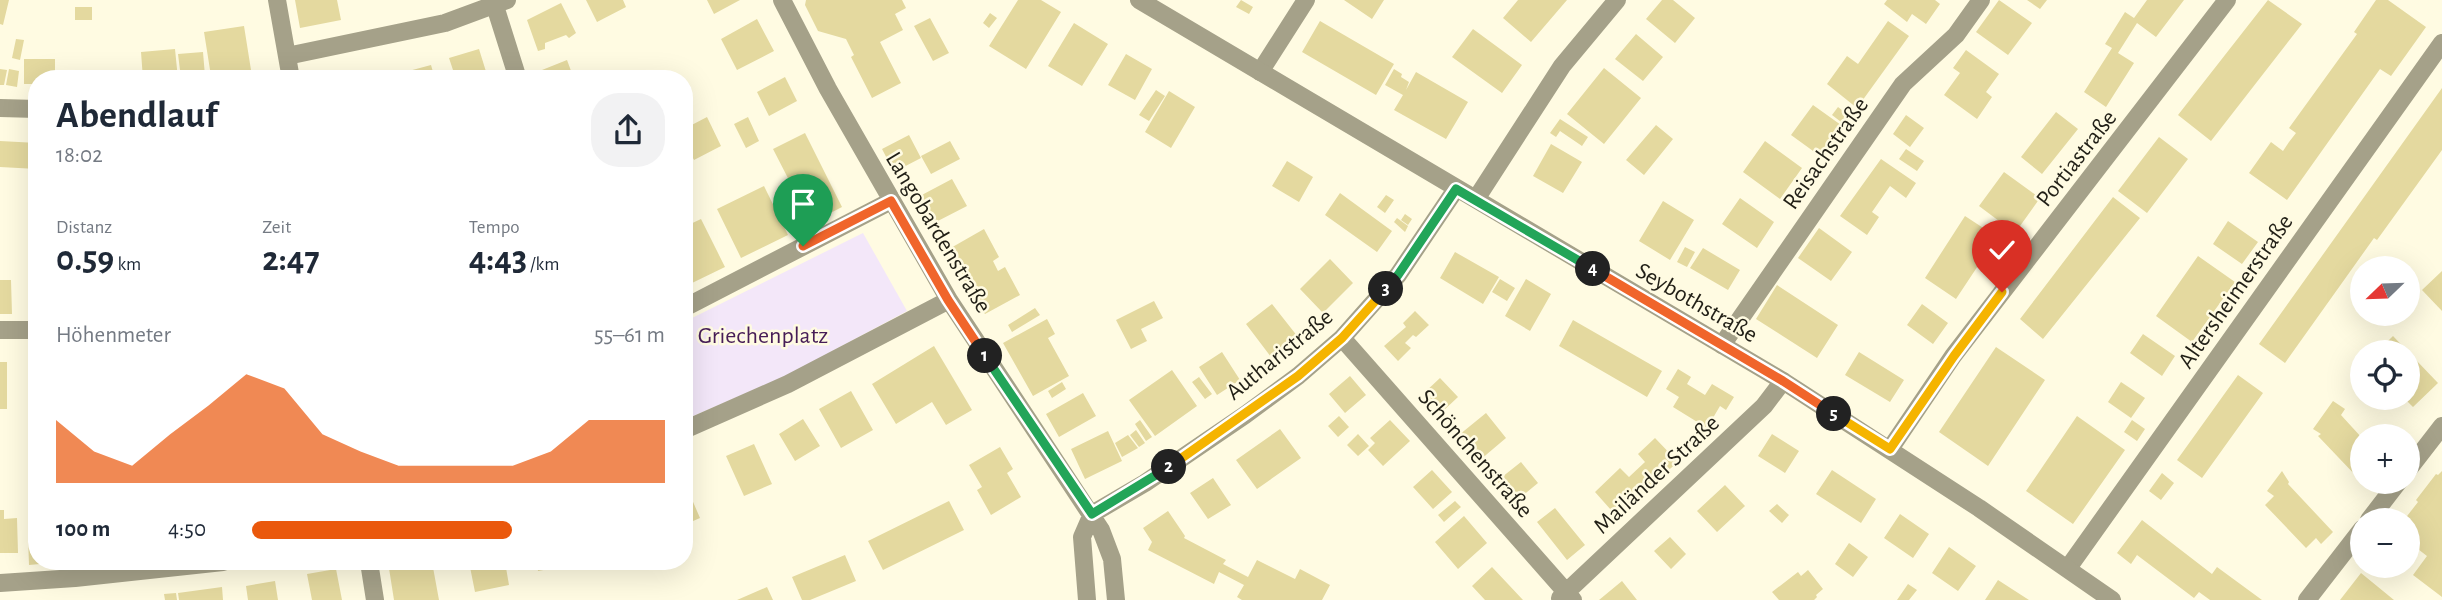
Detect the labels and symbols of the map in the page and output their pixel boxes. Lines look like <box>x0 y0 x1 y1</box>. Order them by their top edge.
street label: Reisachstraße <box>1779 93 1873 214</box>
street label: Portiastraße <box>2032 106 2122 211</box>
street label: Langobardenstraße <box>881 148 996 317</box>
pin <box>773 174 833 246</box>
street label: Altersheimerstraße <box>2174 210 2298 373</box>
pin <box>1972 220 2032 292</box>
pin: 4 <box>1576 252 1610 286</box>
north arrow <box>2350 256 2420 326</box>
street label: Seybothstraße <box>1632 258 1761 347</box>
pin: 3 <box>1368 272 1404 306</box>
street label: Autharistraße <box>1222 305 1338 405</box>
park label: Griechenplatz <box>698 324 828 348</box>
pin: 1 <box>968 338 1002 374</box>
street label: Schönchenstraße <box>1413 385 1537 522</box>
pin: 5 <box>1816 396 1852 432</box>
street label: Mailänder Straße <box>1589 411 1724 539</box>
pin: 2 <box>1152 449 1186 484</box>

